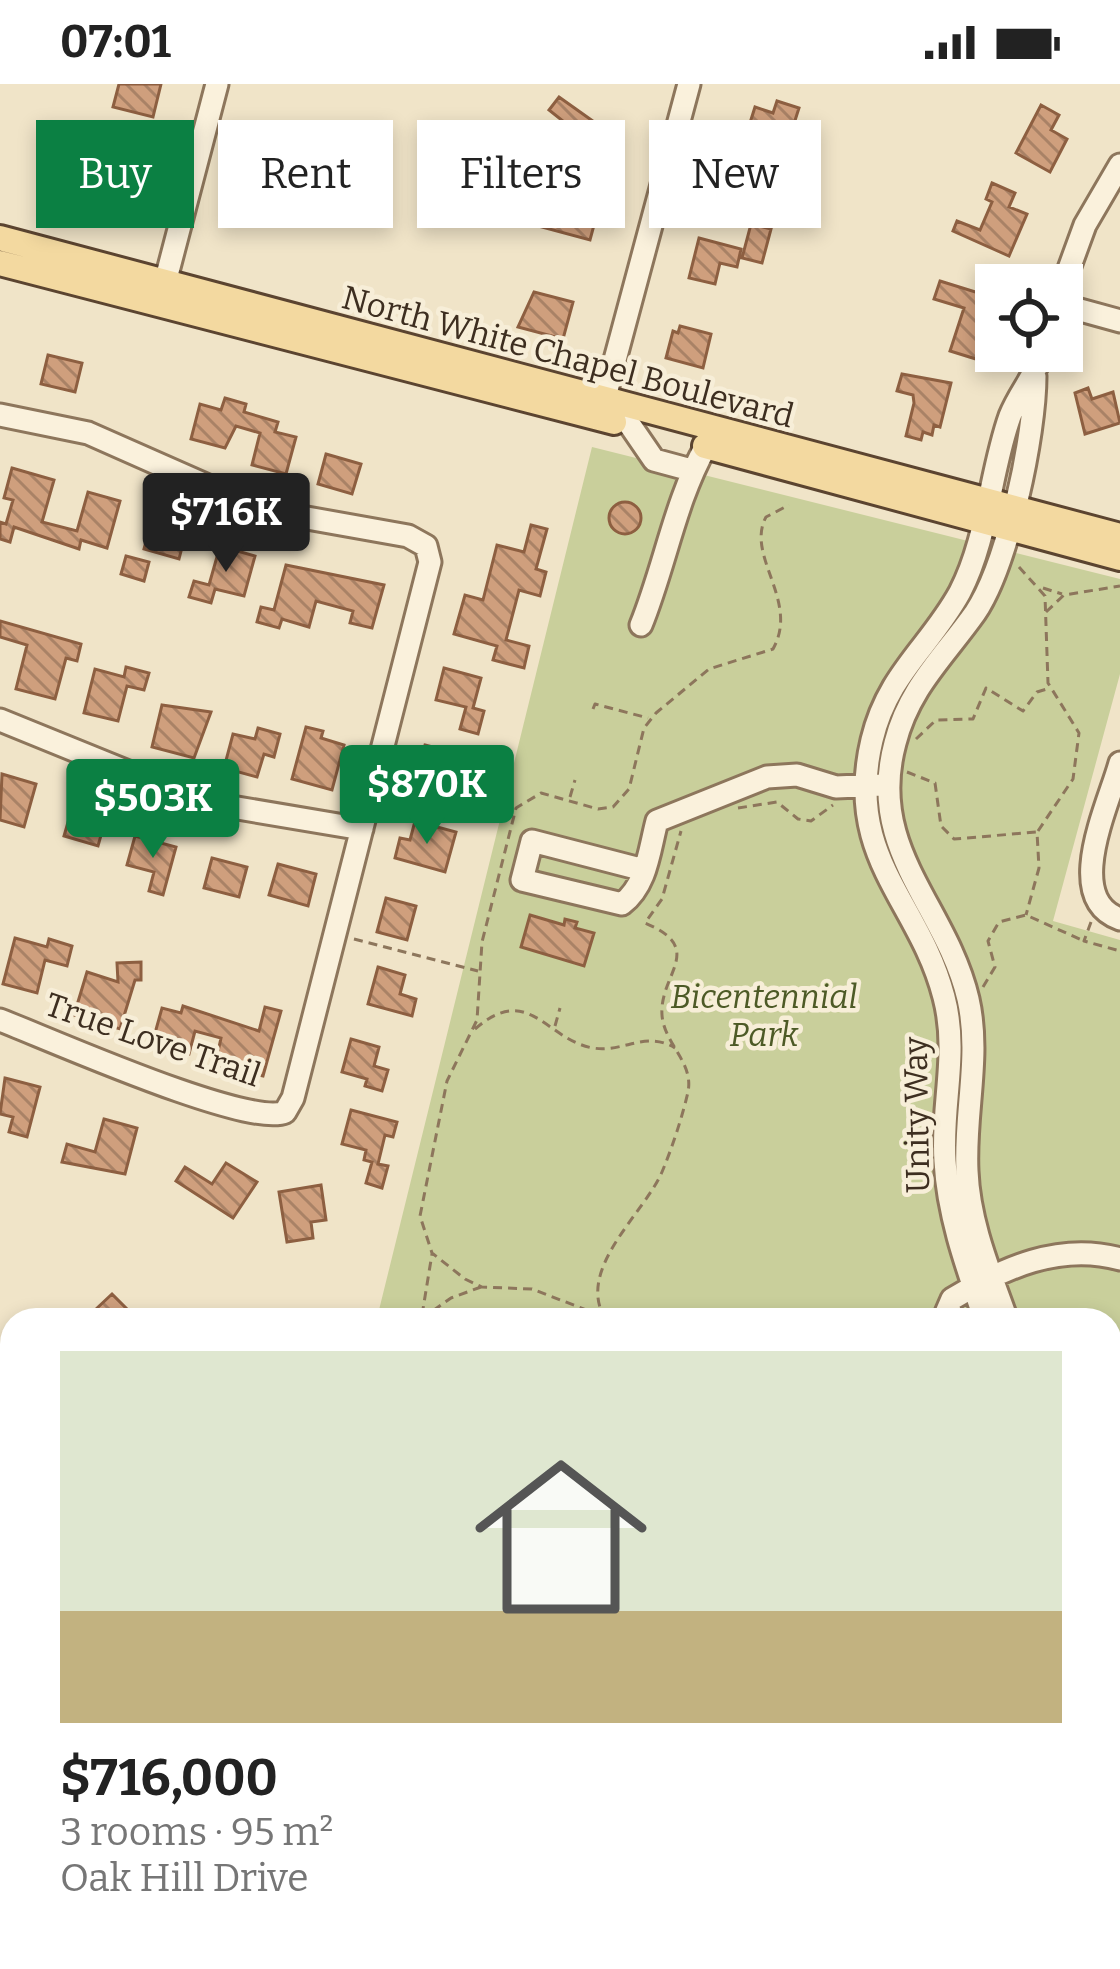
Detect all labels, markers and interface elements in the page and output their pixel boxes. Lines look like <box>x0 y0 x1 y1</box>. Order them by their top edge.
text: 07:01 <box>60 15 171 69</box>
chip: Buy <box>36 120 194 228</box>
chip: Rent <box>218 120 393 228</box>
chip: Filters <box>417 120 625 228</box>
chip: New <box>649 120 821 228</box>
map controls <box>975 264 1083 372</box>
button: locate <box>975 264 1083 372</box>
street label: North White Chapel Boulevard <box>338 277 798 437</box>
pin: $716K <box>142 473 310 575</box>
text: $716K <box>170 489 282 535</box>
pin: $870K <box>343 745 511 847</box>
pin: $503K <box>69 759 237 861</box>
text: $870K <box>367 761 487 807</box>
text: $503K <box>93 775 213 821</box>
park label: Bicentennial Park <box>671 977 857 1055</box>
street label: True Love Trail <box>40 984 266 1096</box>
street label: Unity Way <box>896 1036 938 1194</box>
icon: home <box>453 1429 669 1645</box>
text: $716,000 <box>60 1747 278 1809</box>
text: 3 rooms · 95 m² <box>60 1809 333 1855</box>
text: Oak Hill Drive <box>60 1855 309 1901</box>

